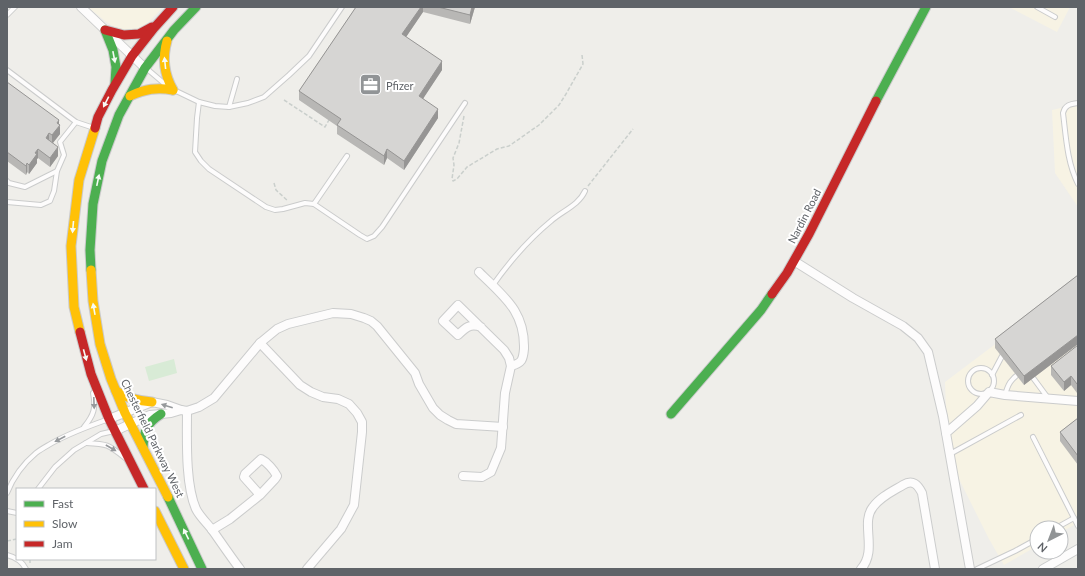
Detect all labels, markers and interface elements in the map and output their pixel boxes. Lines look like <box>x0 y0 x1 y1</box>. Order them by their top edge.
one-way arrow <box>111 51 117 63</box>
one-way arrow <box>162 57 168 69</box>
office icon: Pfizer <box>358 72 384 98</box>
place label: Pfizer <box>386 79 414 92</box>
one-way arrow <box>103 96 109 108</box>
one-way arrow <box>96 174 102 186</box>
street label: Nardin Road <box>785 186 823 246</box>
one-way arrow <box>70 221 76 233</box>
one-way arrow <box>91 303 97 315</box>
one-way arrow <box>83 349 89 362</box>
street label: Chesterfield Parkway West <box>119 377 187 499</box>
one-way arrow <box>91 397 97 410</box>
one-way arrow <box>160 403 172 409</box>
one-way arrow <box>54 436 66 442</box>
one-way arrow <box>105 444 116 451</box>
legend <box>16 488 156 560</box>
text: Fast <box>52 496 74 511</box>
text: Slow <box>52 516 78 531</box>
north arrow <box>1029 520 1069 560</box>
one-way arrow <box>182 528 189 540</box>
text: Jam <box>52 536 73 551</box>
text: N <box>1034 540 1049 555</box>

